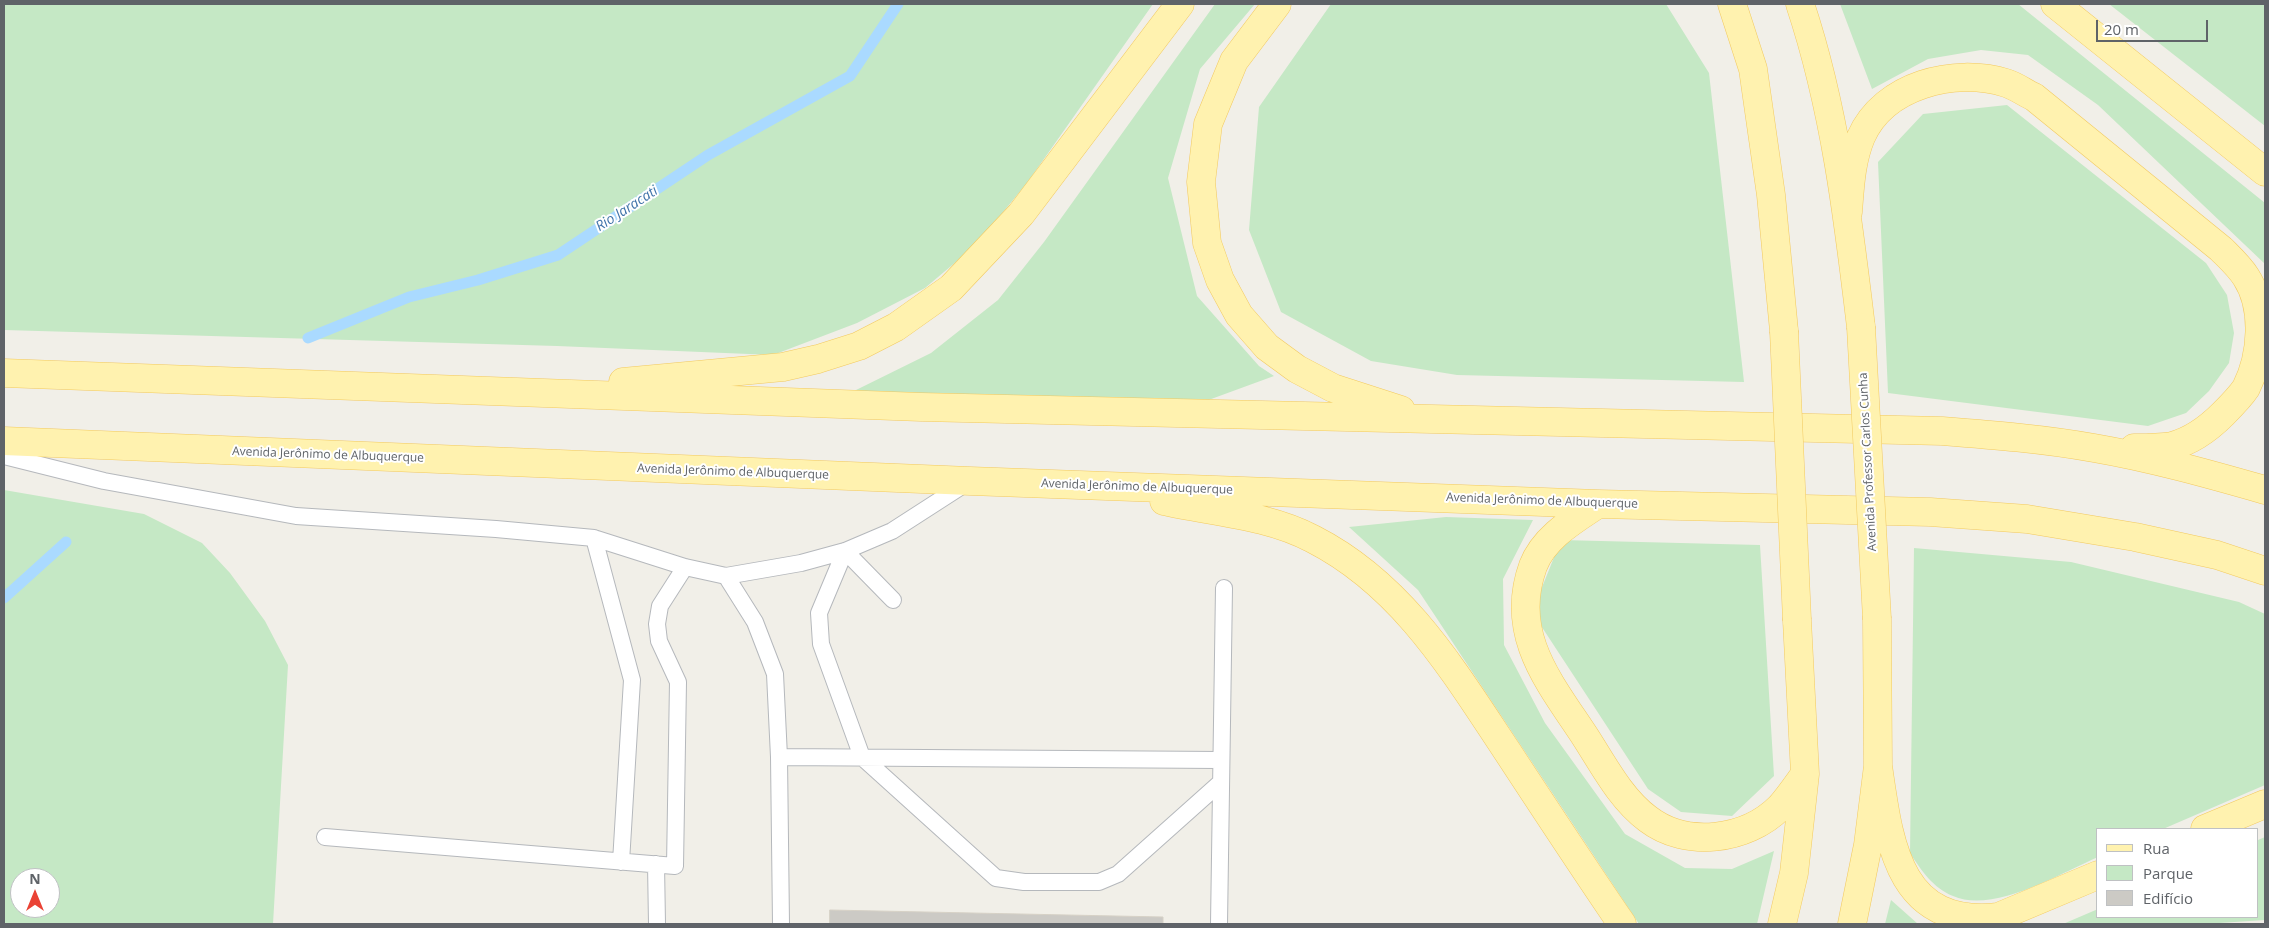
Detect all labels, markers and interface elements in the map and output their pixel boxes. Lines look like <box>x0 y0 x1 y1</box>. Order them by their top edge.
scale bar <box>2099 10 2212 42</box>
text: 20 m <box>2104 19 2139 39</box>
water label: Rio Jaracati <box>593 183 661 235</box>
street label: Avenida Professor Carlos Cunha <box>1856 372 1880 552</box>
street label: Avenida Jerônimo de Albuquerque <box>232 444 424 466</box>
street label: Avenida Jerônimo de Albuquerque <box>637 461 829 483</box>
street label: Avenida Jerônimo de Albuquerque <box>1041 476 1233 498</box>
street label: Avenida Jerônimo de Albuquerque <box>1446 490 1638 512</box>
legend <box>2096 828 2259 918</box>
text: Rua <box>2143 838 2170 858</box>
text: Parque <box>2143 863 2193 883</box>
north arrow <box>10 868 60 918</box>
text: N <box>29 869 41 888</box>
text: Edifício <box>2143 888 2193 908</box>

